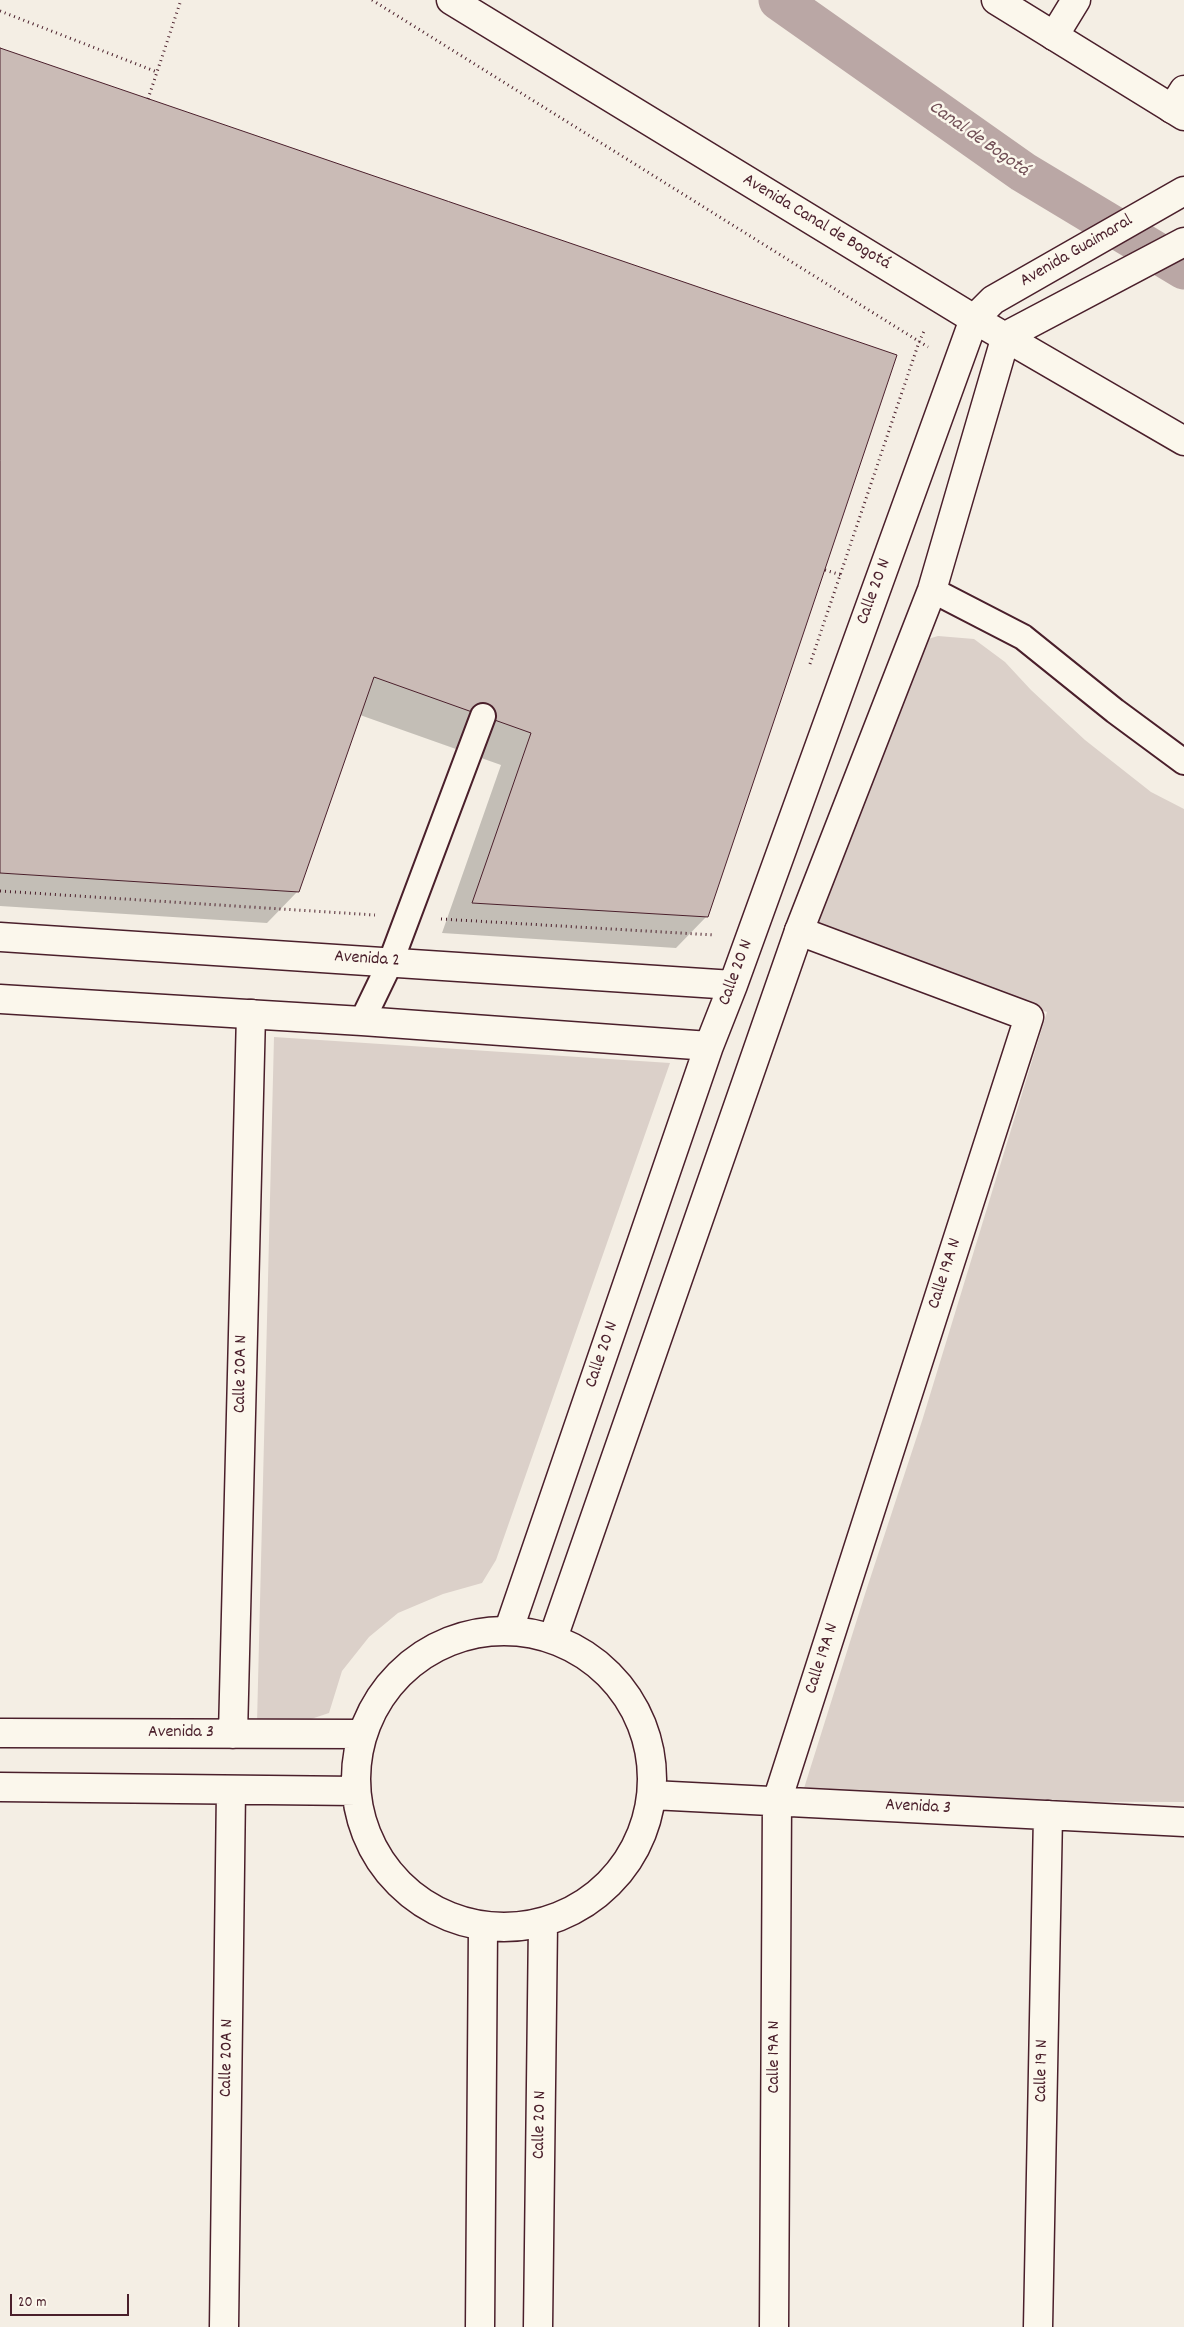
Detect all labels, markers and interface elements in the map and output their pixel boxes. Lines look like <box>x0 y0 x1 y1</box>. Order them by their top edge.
water label: Canal de Bogotá <box>923 97 1033 183</box>
street label: Avenida Canal de Bogotá <box>738 170 894 276</box>
street label: Avenida Guaimaral <box>1017 211 1137 293</box>
street label: Calle 20 N <box>853 556 897 628</box>
street label: Calle 20 N <box>715 937 759 1009</box>
street label: Avenida 2 <box>333 947 401 973</box>
street label: Calle 19A N <box>924 1236 968 1312</box>
street label: Calle 20 N <box>582 1319 624 1391</box>
street label: Calle 20A N <box>231 1335 253 1413</box>
street label: Calle 19A N <box>801 1621 845 1697</box>
street label: Avenida 3 <box>148 1723 214 1745</box>
street label: Avenida 3 <box>885 1795 951 1821</box>
street label: Calle 20A N <box>217 2019 239 2097</box>
street label: Calle 19A N <box>765 2021 787 2093</box>
street label: Calle 19 N <box>1032 2039 1054 2103</box>
street label: Calle 20 N <box>530 2090 552 2160</box>
scale bar <box>12 2284 131 2316</box>
text: 20 m <box>18 2292 46 2314</box>

